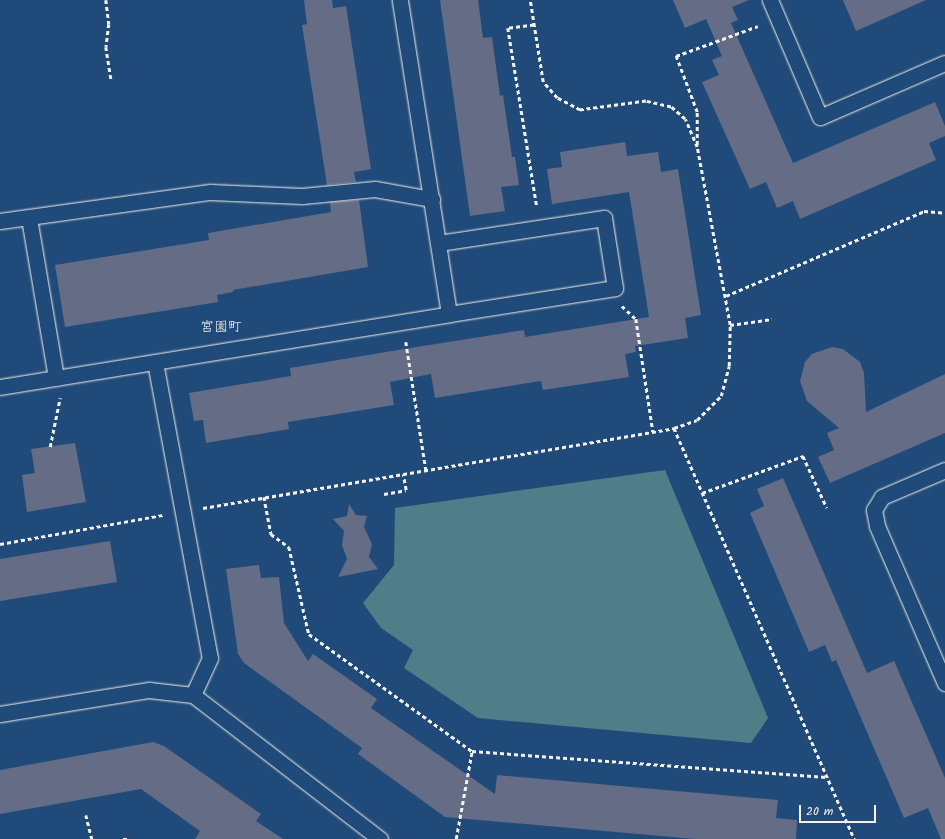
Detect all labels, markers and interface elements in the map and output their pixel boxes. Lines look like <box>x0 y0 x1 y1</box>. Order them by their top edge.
district label: 宮園町 <box>200 319 242 335</box>
scale bar <box>801 797 878 823</box>
text: 20 m <box>806 802 833 821</box>

